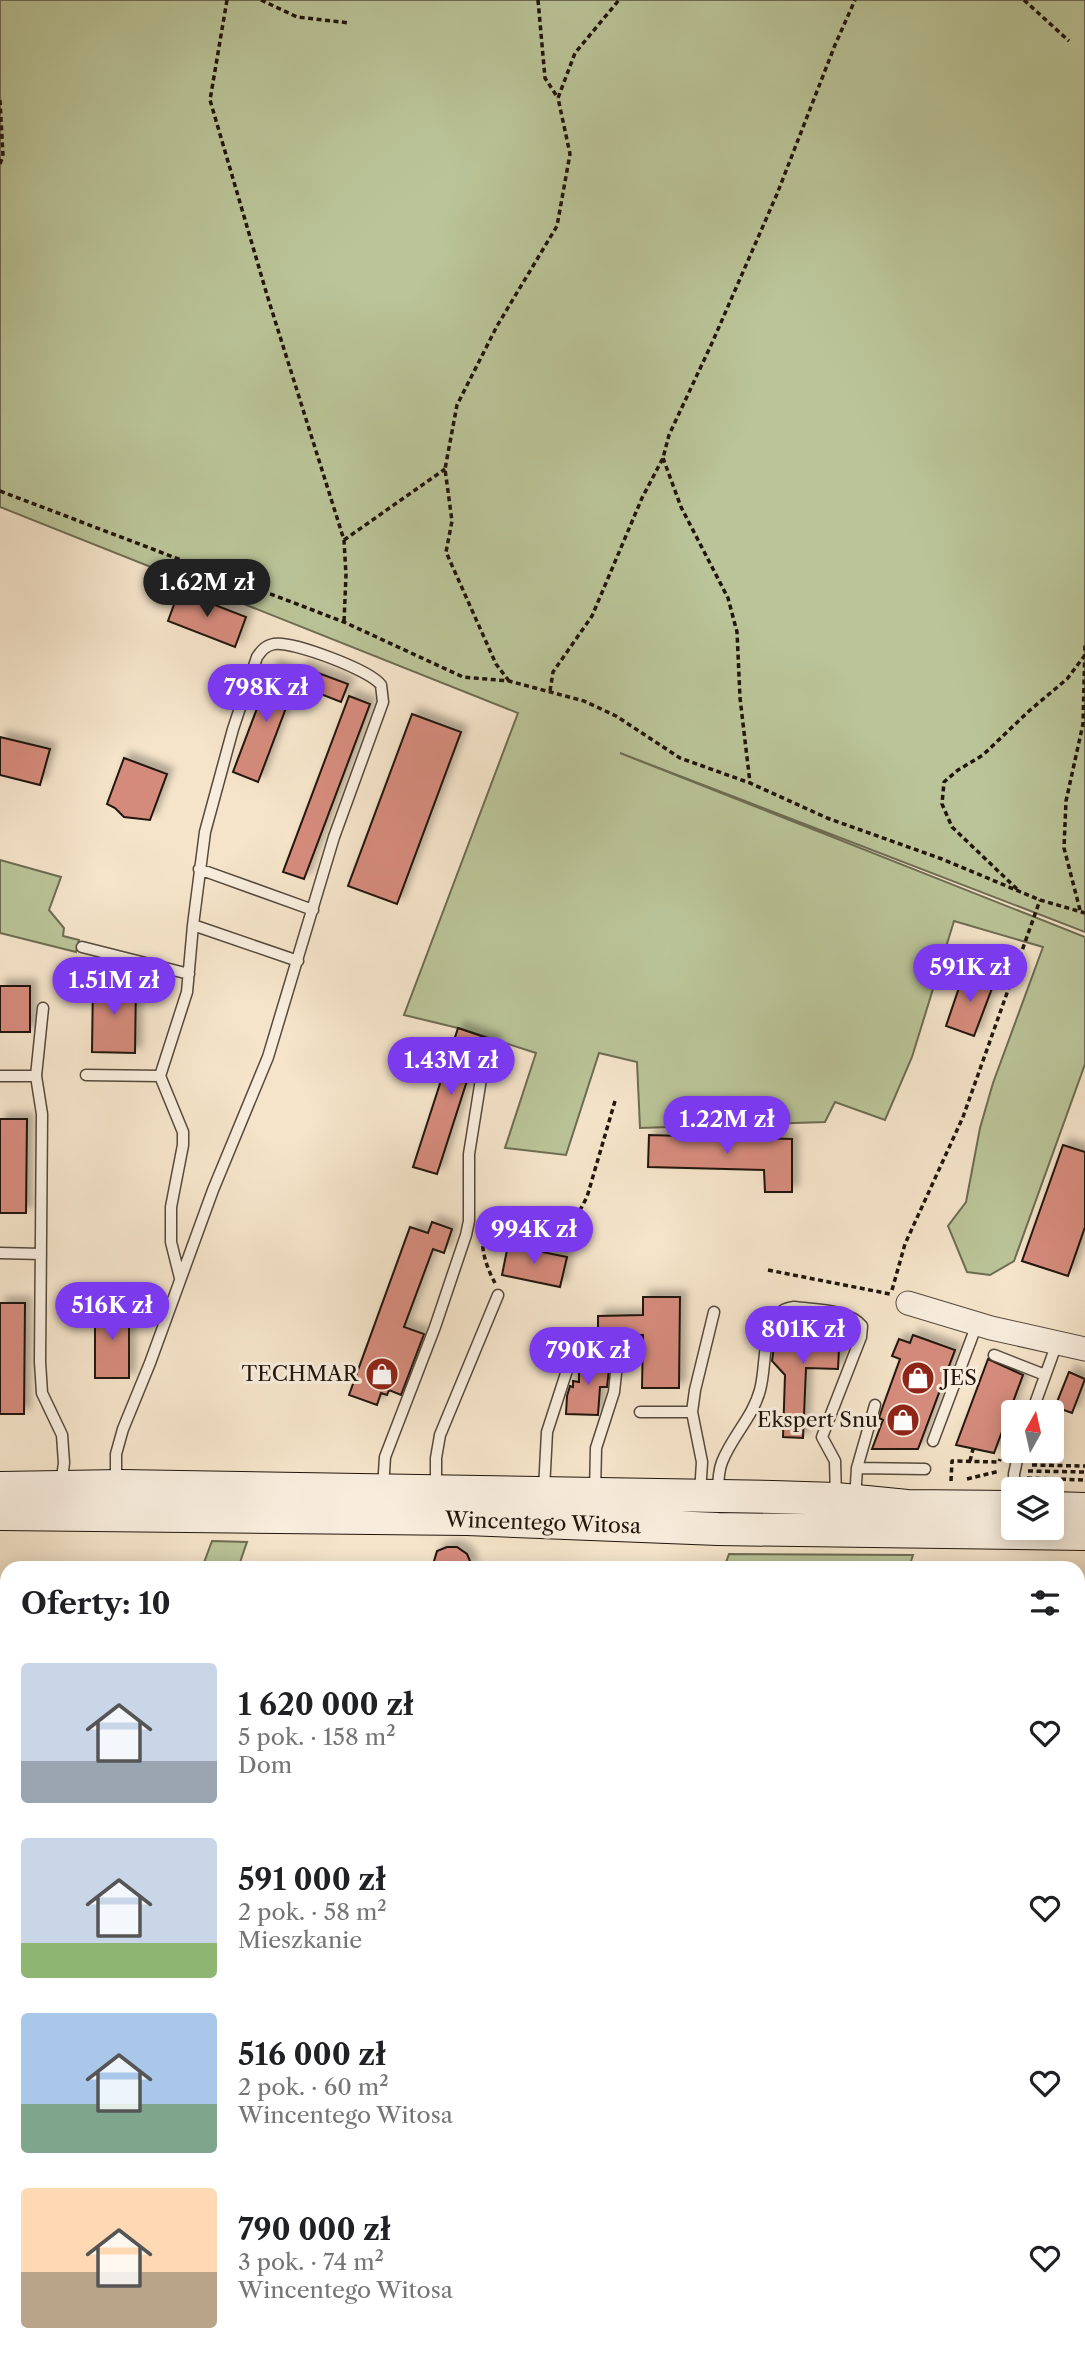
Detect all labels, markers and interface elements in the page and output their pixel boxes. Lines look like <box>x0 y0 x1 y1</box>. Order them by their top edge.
pin: 1.62M zł <box>135 560 279 619</box>
text: 1.62M zł <box>159 568 255 596</box>
pin: 798K zł <box>201 664 331 724</box>
text: 798K zł <box>224 673 308 701</box>
pin: 591K zł <box>905 944 1035 1004</box>
text: 591K zł <box>929 953 1011 981</box>
pin: 1.51M zł <box>42 958 186 1017</box>
text: 1.51M zł <box>68 966 160 994</box>
pin: 1.43M zł <box>379 1038 523 1097</box>
text: 1.43M zł <box>404 1046 498 1074</box>
pin: 1.22M zł <box>655 1096 799 1156</box>
text: 1.22M zł <box>679 1105 775 1133</box>
pin: 994K zł <box>469 1206 599 1266</box>
text: 994K zł <box>491 1215 577 1243</box>
pin: 516K zł <box>47 1282 177 1342</box>
text: 516K zł <box>71 1291 153 1319</box>
pin: 801K zł <box>738 1306 868 1366</box>
text: 801K zł <box>761 1315 845 1343</box>
pin: 790K zł <box>523 1328 653 1387</box>
text: 790K zł <box>545 1336 631 1364</box>
shop icon: TECHMAR <box>363 1355 401 1393</box>
shop icon: JES <box>899 1359 937 1397</box>
place label: TECHMAR <box>242 1361 360 1386</box>
place label: JES <box>939 1365 977 1390</box>
north arrow <box>1001 1400 1064 1463</box>
map controls <box>1001 1400 1064 1540</box>
shop icon: Ekspert Snu <box>884 1401 922 1439</box>
place label: Ekspert Snu <box>757 1407 878 1432</box>
button: layers <box>1001 1477 1064 1540</box>
street label: Wincentego Witosa <box>444 1507 642 1538</box>
icon: filters <box>1026 1584 1064 1622</box>
text: Oferty: 10 <box>21 1585 171 1622</box>
text: 1 620 000 zł <box>238 1686 414 1723</box>
icon: home <box>77 1691 161 1775</box>
icon: heart <box>1026 1714 1064 1752</box>
text: 5 pok. · 158 m² <box>238 1723 396 1751</box>
text: Dom <box>238 1751 292 1779</box>
text: 591 000 zł <box>238 1861 386 1898</box>
icon: home <box>77 1866 161 1950</box>
icon: heart <box>1026 1889 1064 1927</box>
text: 2 pok. · 58 m² <box>238 1898 387 1926</box>
text: Mieszkanie <box>238 1926 362 1954</box>
text: 516 000 zł <box>238 2036 386 2073</box>
icon: home <box>77 2041 161 2125</box>
icon: heart <box>1026 2064 1064 2102</box>
text: 2 pok. · 60 m² <box>238 2073 389 2101</box>
text: Wincentego Witosa <box>238 2101 453 2129</box>
text: 790 000 zł <box>238 2211 391 2248</box>
icon: home <box>77 2216 161 2300</box>
icon: heart <box>1026 2239 1064 2277</box>
text: 3 pok. · 74 m² <box>238 2248 384 2276</box>
text: Wincentego Witosa <box>238 2276 453 2304</box>

